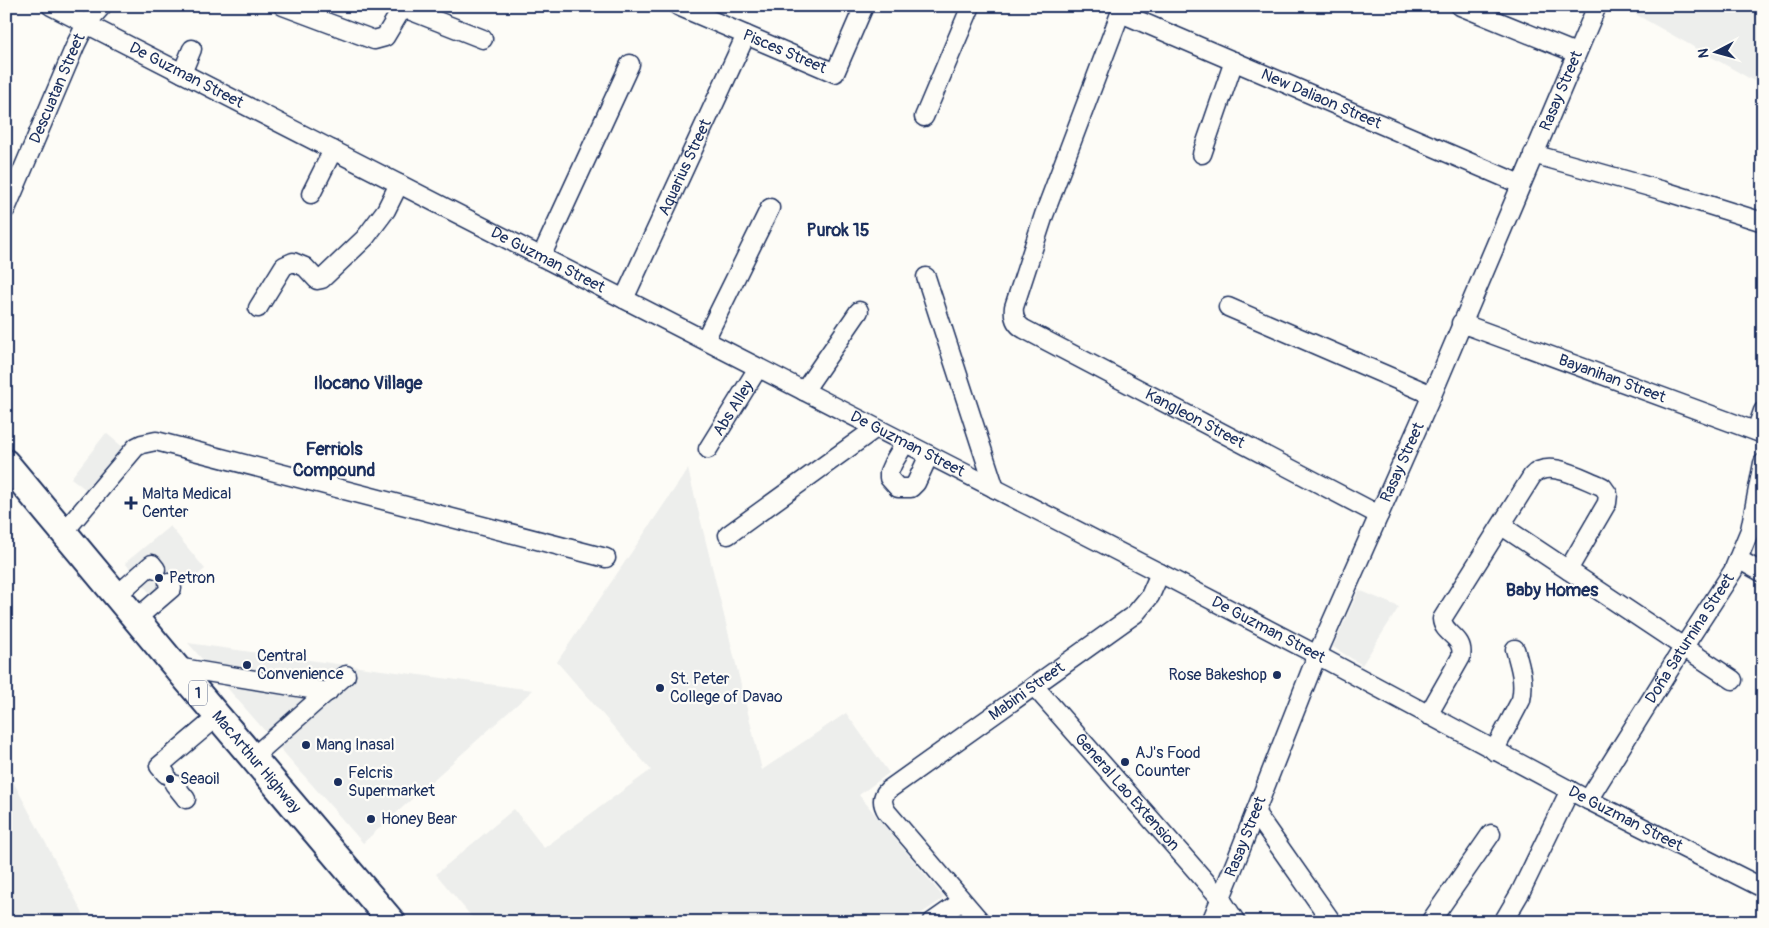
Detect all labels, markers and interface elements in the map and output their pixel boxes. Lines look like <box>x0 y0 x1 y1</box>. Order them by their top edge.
street label: Pisces Street <box>740 25 830 78</box>
north arrow <box>1692 28 1742 78</box>
street label: Descuatan Street <box>25 30 90 146</box>
street label: De Guzman Street <box>126 38 247 113</box>
street label: Rasay Street <box>1535 47 1587 134</box>
text: N <box>1695 48 1713 59</box>
street label: New Daliaon Street <box>1258 64 1385 134</box>
street label: Aquarius Street <box>654 115 716 219</box>
district label: Purok 15 <box>807 219 870 242</box>
street label: De Guzman Street <box>487 223 609 298</box>
street label: Bayanihan Street <box>1556 350 1669 408</box>
district label: Ilocano Village <box>314 372 424 395</box>
street label: Abs Alley <box>709 377 758 440</box>
street label: Kangleon Street <box>1142 384 1249 453</box>
street label: De Guzman Street <box>847 406 968 482</box>
street label: Rasay Street <box>1376 419 1429 505</box>
district label: Ferriols Compound <box>293 438 375 482</box>
place label: Malta Medical Center <box>142 484 232 522</box>
marker: Malta Medical Center <box>124 496 138 510</box>
place label: Petron <box>169 568 215 588</box>
street label: Doña Saturnina Street <box>1641 569 1739 707</box>
marker: Petron <box>153 572 165 584</box>
district label: Baby Homes <box>1506 579 1599 602</box>
street label: De Guzman Street <box>1208 592 1329 668</box>
place label: Central Convenience <box>257 646 344 684</box>
street label: Mabini Street <box>985 657 1069 725</box>
marker: Central Convenience <box>241 659 253 671</box>
place label: Rose Bakeshop <box>1169 665 1267 685</box>
place label: St. Peter College of Davao <box>670 669 783 707</box>
marker: Rose Bakeshop <box>1271 669 1283 681</box>
road number: 1 <box>189 680 207 706</box>
marker: St. Peter College of Davao <box>654 682 666 694</box>
street label: MacArthur Highway <box>207 707 306 817</box>
street label: General Lao Extension <box>1070 729 1184 855</box>
place label: Mang Inasal <box>316 735 394 755</box>
marker: Mang Inasal <box>300 739 312 751</box>
place label: AJ's Food Counter <box>1135 743 1201 781</box>
marker: AJ's Food Counter <box>1119 756 1131 768</box>
place label: Felcris Supermarket <box>348 763 435 801</box>
place label: Seaoil <box>180 769 220 789</box>
marker: Seaoil <box>164 773 176 785</box>
marker: Felcris Supermarket <box>332 776 344 788</box>
street label: De Guzman Street <box>1565 781 1687 856</box>
street label: Rasay Street <box>1220 793 1271 880</box>
place label: Honey Bear <box>381 809 457 829</box>
marker: Honey Bear <box>365 813 377 825</box>

